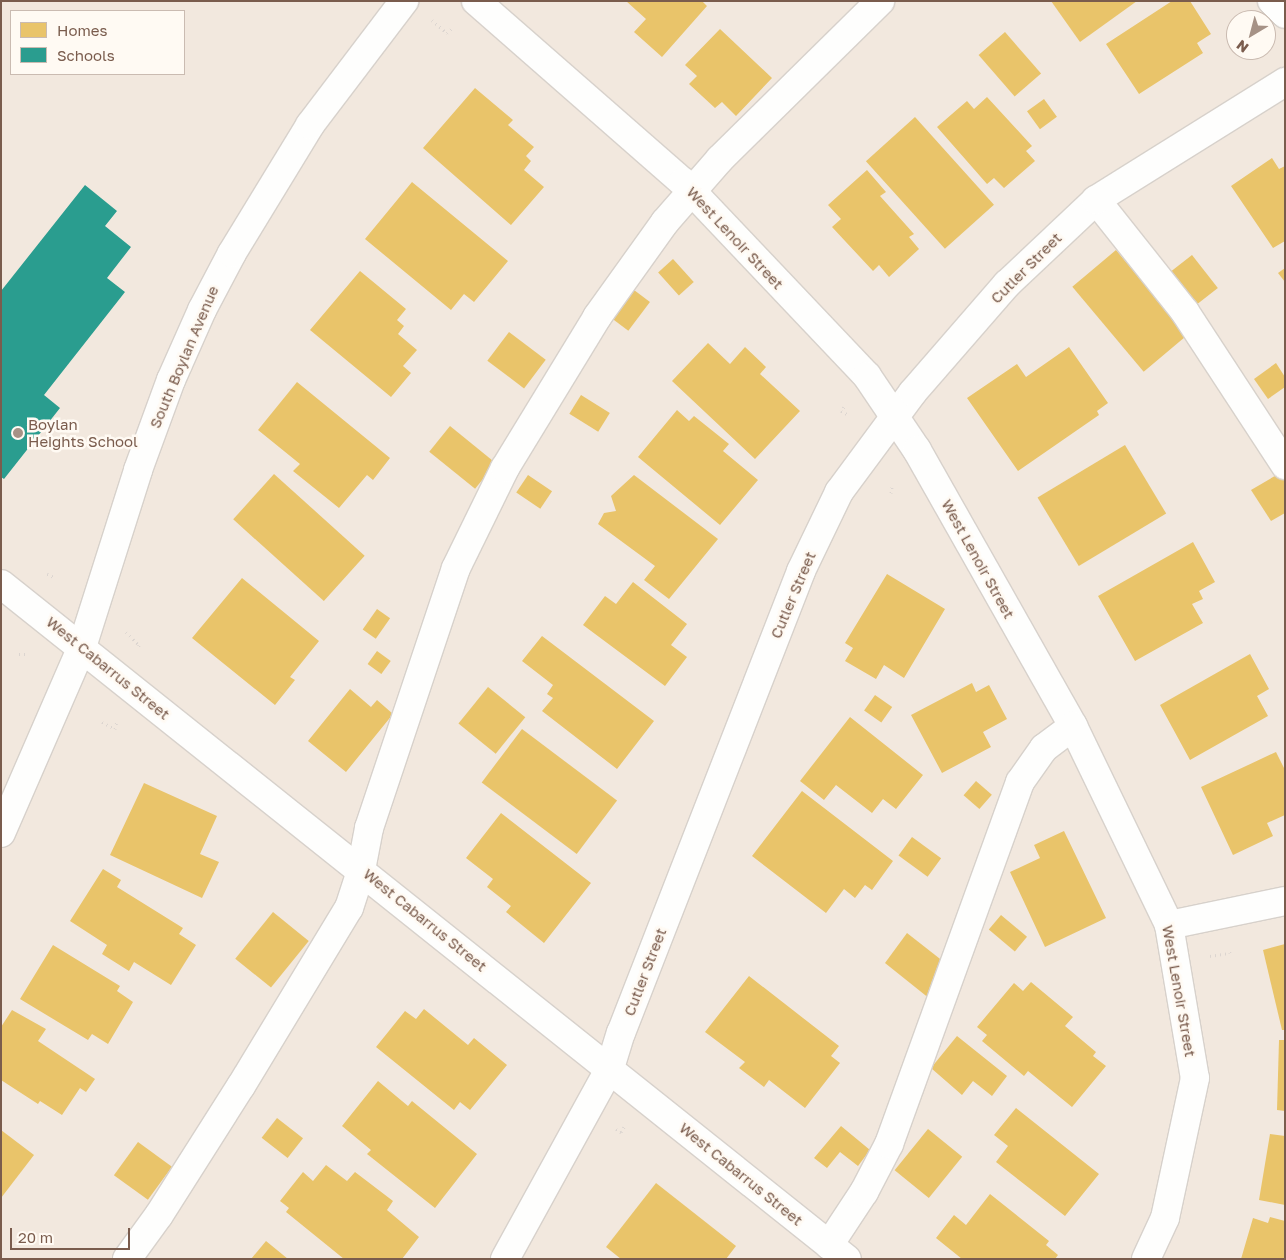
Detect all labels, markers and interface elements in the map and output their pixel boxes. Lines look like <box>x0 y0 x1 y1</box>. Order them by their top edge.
legend <box>10 10 185 75</box>
north arrow <box>1226 10 1276 60</box>
text: Homes <box>57 21 107 39</box>
text: N <box>1233 37 1252 57</box>
text: Schools <box>57 46 115 64</box>
street label: West Lenoir Street <box>683 183 787 293</box>
street label: Cutler Street <box>987 229 1065 307</box>
street label: South Boylan Avenue <box>146 283 222 431</box>
place label: Boylan Heights School <box>28 415 138 450</box>
marker: Boylan Heights School <box>12 427 24 439</box>
street label: West Lenoir Street <box>938 496 1018 622</box>
street label: Cutler Street <box>767 549 819 641</box>
street label: West Cabarrus Street <box>43 613 173 723</box>
street label: West Cabarrus Street <box>360 865 490 975</box>
street label: West Lenoir Street <box>1159 924 1199 1058</box>
street label: Cutler Street <box>620 926 670 1018</box>
street label: West Cabarrus Street <box>676 1119 806 1229</box>
scale bar <box>12 1218 132 1250</box>
text: 20 m <box>18 1228 53 1246</box>

